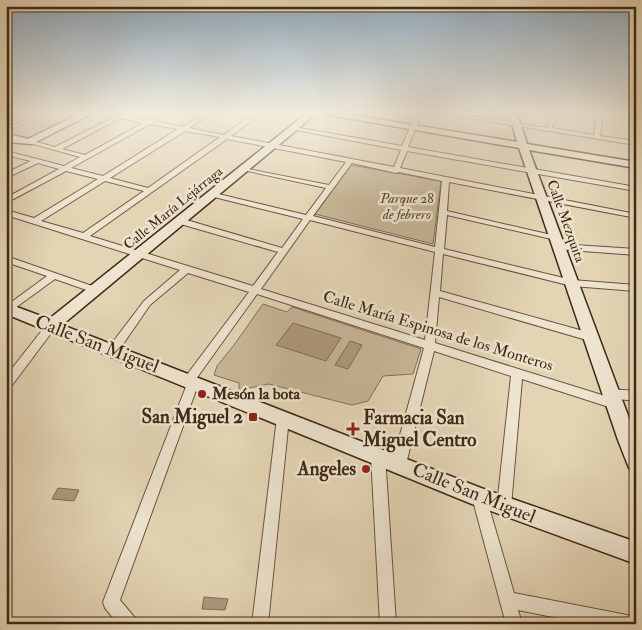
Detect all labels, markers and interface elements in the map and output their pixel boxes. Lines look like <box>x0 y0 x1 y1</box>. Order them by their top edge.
street label: Calle María Lejárraga <box>120 163 226 253</box>
street label: Calle Mezquita <box>543 178 589 265</box>
park label: Parque 28 de febrero <box>379 190 434 223</box>
street label: Calle María Espinosa de los Monteros <box>320 286 556 377</box>
street label: Calle San Miguel <box>32 309 163 379</box>
place label: Mesón la bota <box>211 384 300 404</box>
marker: Mesón la bota <box>196 388 208 400</box>
place label: San Miguel 2 <box>142 405 243 430</box>
place label: Farmacia San Miguel Centro <box>362 406 476 453</box>
marker: San Miguel 2 <box>247 411 259 423</box>
marker: Farmacia San Miguel Centro <box>347 423 359 435</box>
place label: Angeles <box>297 457 356 482</box>
street label: Calle San Miguel <box>409 457 539 529</box>
marker: Angeles <box>360 463 372 475</box>

